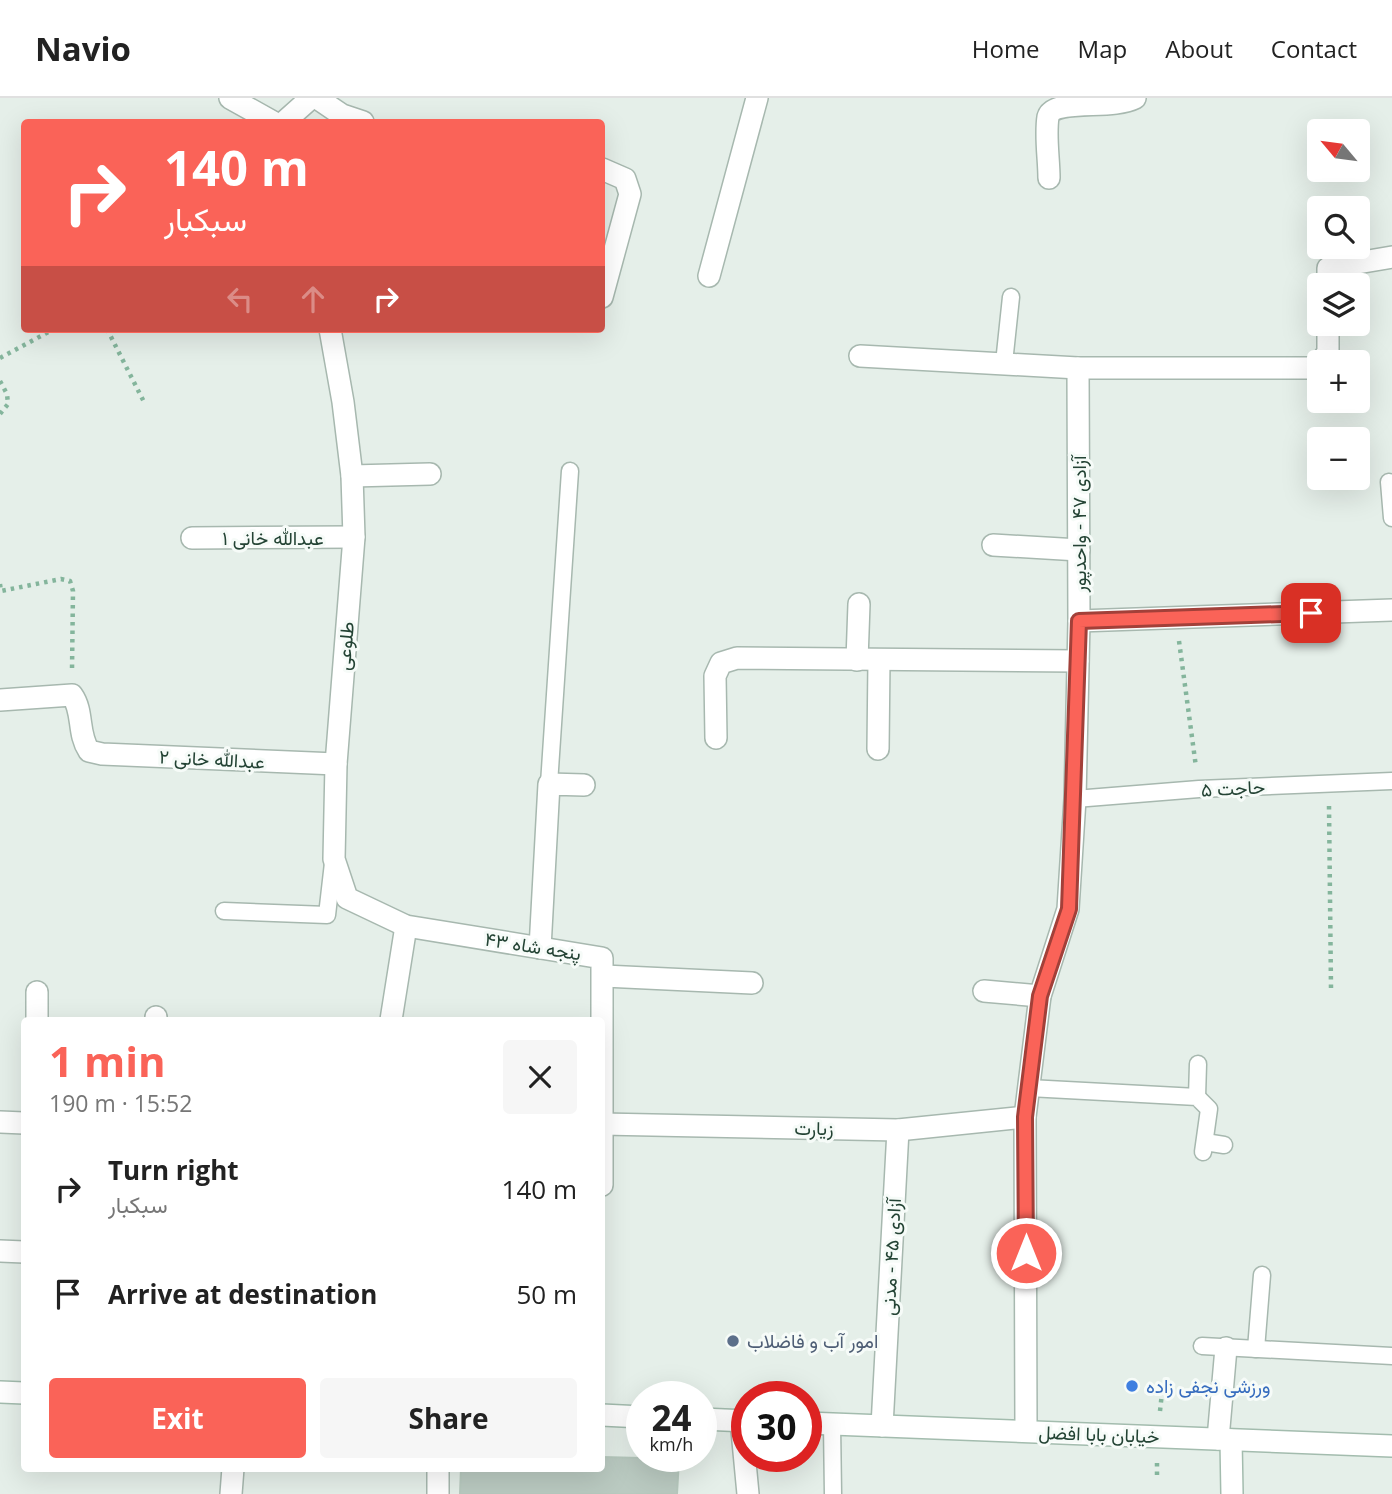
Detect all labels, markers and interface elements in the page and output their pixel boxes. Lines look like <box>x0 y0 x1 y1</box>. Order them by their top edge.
text: Navio <box>35 26 131 71</box>
text: Home <box>972 32 1040 65</box>
text: Map <box>1078 32 1127 65</box>
text: About <box>1165 32 1233 65</box>
text: Contact <box>1271 32 1357 65</box>
north arrow <box>1307 119 1370 182</box>
map controls <box>1307 119 1370 490</box>
text: 140 m <box>164 134 309 200</box>
icon: right <box>49 147 140 238</box>
button: search <box>1307 196 1370 259</box>
text: سبکبار <box>164 197 247 240</box>
button: layers <box>1307 273 1370 336</box>
icon: left <box>221 280 259 318</box>
icon: ahead <box>294 280 332 318</box>
icon: right <box>367 280 405 318</box>
button: + <box>1307 350 1370 413</box>
button: − <box>1307 427 1370 490</box>
street label: آزادی ۴۷ - واحدپور <box>1066 454 1093 594</box>
street label: عبدالله خانی ۱ <box>222 525 324 551</box>
pin <box>1281 583 1341 643</box>
icon: arrive <box>1292 594 1330 632</box>
street label: طلوعی <box>330 620 360 672</box>
street label: عبدالله خانی ۲ <box>158 743 266 775</box>
street label: حاجت ۵ <box>1200 773 1266 803</box>
street label: پنجه شاه ۴۳ <box>483 926 583 967</box>
text: 1 min <box>49 1032 166 1089</box>
button: close <box>503 1040 577 1114</box>
text: 190 m · 15:52 <box>49 1087 192 1119</box>
street label: زیارت <box>794 1115 834 1141</box>
text: Turn right <box>108 1152 239 1188</box>
icon: right <box>49 1170 87 1208</box>
text: 140 m <box>502 1171 577 1207</box>
text: سبکبار <box>108 1188 168 1220</box>
street label: آزادی ۴۵ - مدنی <box>875 1196 907 1316</box>
position arrow <box>989 1216 1063 1290</box>
icon: arrive <box>49 1275 87 1313</box>
text: Arrive at destination <box>108 1276 377 1312</box>
text: 50 m <box>516 1276 577 1312</box>
place label: امور آب و فاضلاب <box>747 1328 878 1354</box>
marker: امور آب و فاضلاب <box>725 1333 741 1349</box>
place label: ورزشی نجفی زاده <box>1146 1373 1271 1399</box>
button: Exit <box>49 1378 306 1458</box>
button: Share <box>320 1378 577 1458</box>
marker: ورزشی نجفی زاده <box>1124 1378 1140 1394</box>
speed limit sign: 30 <box>731 1381 822 1472</box>
text: 24 <box>651 1394 692 1441</box>
street label: خیابان بابا افضل <box>1038 1419 1160 1449</box>
text: km/h <box>650 1432 693 1456</box>

